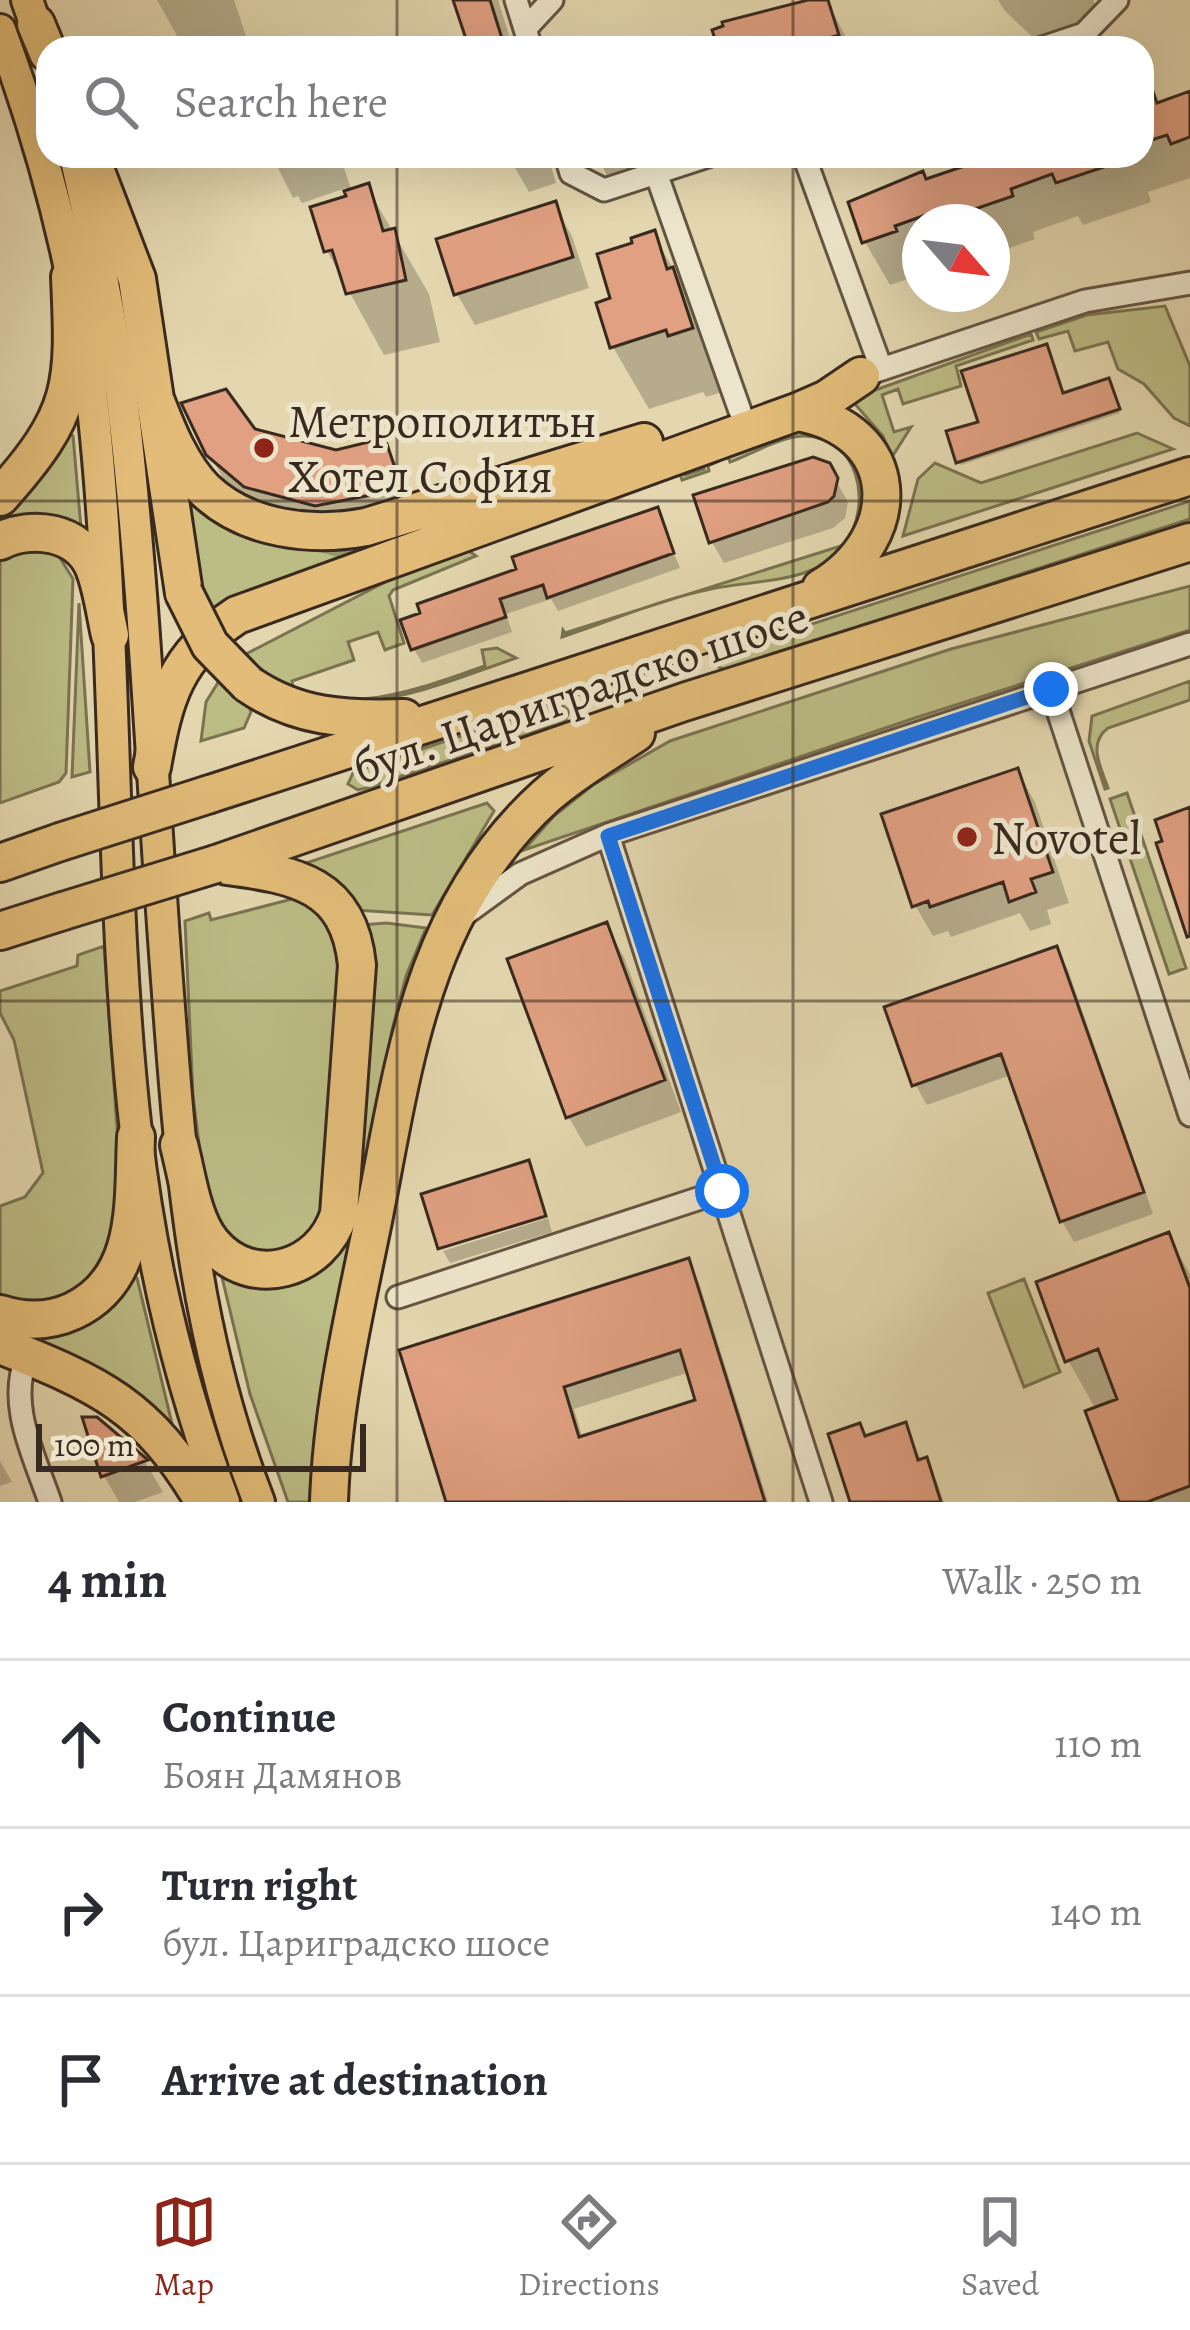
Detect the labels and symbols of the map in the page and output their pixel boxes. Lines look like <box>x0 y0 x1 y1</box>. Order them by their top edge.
north arrow <box>902 204 1010 312</box>
place label: Метрополитън Хотел София <box>288 388 597 509</box>
marker: Метрополитън Хотел София <box>251 435 277 461</box>
street label: бул. Цариградско шосе <box>344 583 817 801</box>
route end <box>1024 662 1078 716</box>
place label: Novotel <box>991 805 1141 871</box>
marker: Novotel <box>954 824 980 850</box>
route start <box>695 1164 749 1218</box>
scale bar <box>36 1418 366 1471</box>

